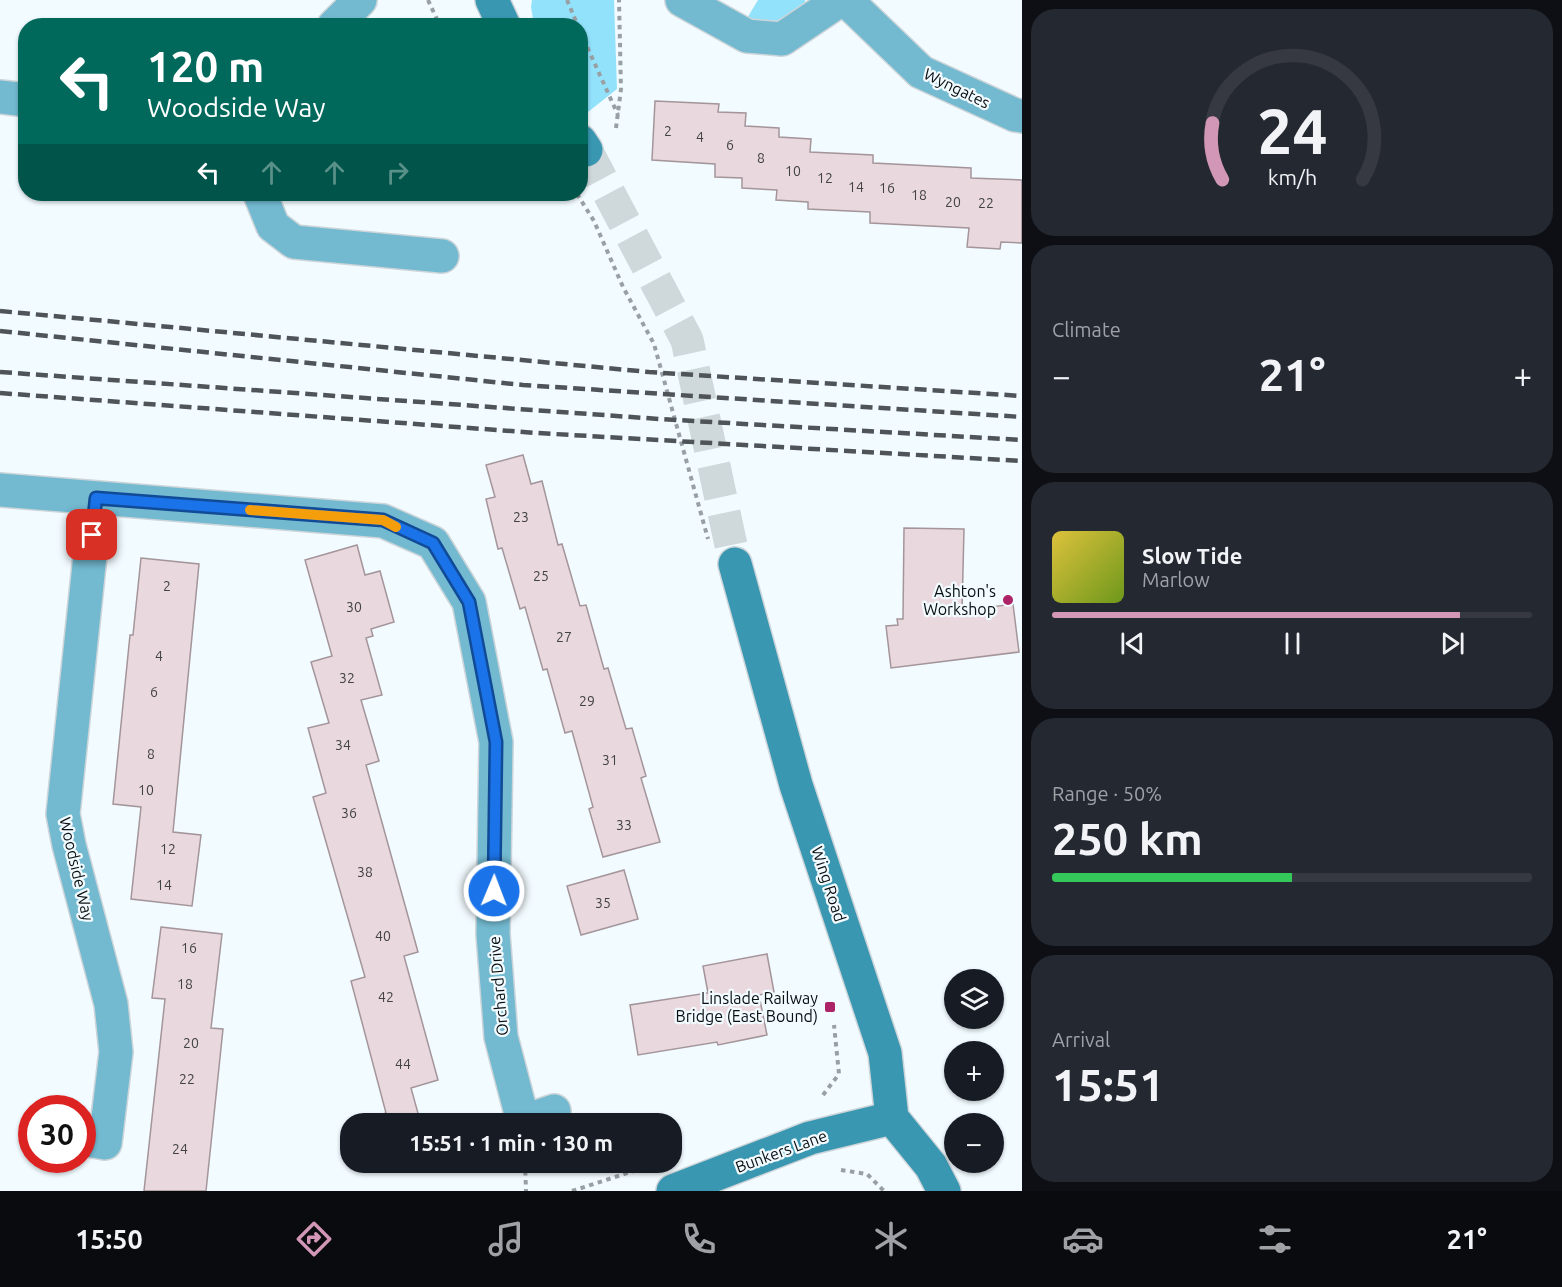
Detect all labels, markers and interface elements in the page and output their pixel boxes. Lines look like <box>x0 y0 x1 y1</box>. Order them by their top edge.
icon: left <box>48 42 126 120</box>
text: 120 m <box>147 43 264 90</box>
street label: Wyngates <box>921 64 993 112</box>
text: Woodside Way <box>147 92 325 122</box>
text: 24 <box>1257 96 1327 166</box>
house number: 2 <box>664 123 672 139</box>
house number: 4 <box>696 129 704 145</box>
house number: 6 <box>726 137 734 153</box>
house number: 8 <box>757 150 765 166</box>
icon: left <box>192 156 225 189</box>
icon: ahead <box>255 156 288 189</box>
icon: ahead <box>318 156 351 189</box>
icon: right <box>381 156 414 189</box>
house number: 10 <box>785 163 801 179</box>
text: km/h <box>1267 165 1317 189</box>
house number: 12 <box>817 170 833 186</box>
house number: 14 <box>848 179 864 195</box>
house number: 16 <box>879 180 895 196</box>
house number: 18 <box>911 187 927 203</box>
house number: 20 <box>945 194 961 210</box>
house number: 22 <box>978 195 994 211</box>
text: Climate <box>1052 318 1121 341</box>
text: 21° <box>1259 349 1325 400</box>
text: − <box>1052 357 1071 394</box>
text: + <box>1513 357 1532 394</box>
pin <box>66 509 117 560</box>
house number: 23 <box>513 509 529 525</box>
icon: arrive <box>75 518 108 551</box>
text: Slow Tide <box>1142 543 1242 568</box>
house number: 25 <box>533 568 549 584</box>
text: Marlow <box>1142 568 1210 591</box>
house number: 2 <box>163 578 171 594</box>
place label: Ashton's Workshop <box>923 582 996 618</box>
marker: Ashton's Workshop <box>1001 593 1015 607</box>
house number: 30 <box>346 599 362 615</box>
icon: previous <box>1116 627 1149 660</box>
icon: pause <box>1276 627 1309 660</box>
icon: next <box>1436 627 1469 660</box>
house number: 27 <box>556 629 572 645</box>
house number: 4 <box>155 648 163 664</box>
house number: 32 <box>339 670 355 686</box>
house number: 6 <box>150 684 158 700</box>
house number: 29 <box>579 693 595 709</box>
house number: 34 <box>335 737 351 753</box>
house number: 8 <box>147 746 155 762</box>
house number: 31 <box>602 752 618 768</box>
house number: 10 <box>138 782 154 798</box>
text: Range · 50% <box>1052 782 1162 805</box>
house number: 36 <box>341 805 357 821</box>
text: 250 km <box>1052 813 1203 864</box>
street label: Woodside Way <box>56 815 98 923</box>
house number: 33 <box>616 817 632 833</box>
house number: 12 <box>160 841 176 857</box>
street label: Wing Road <box>808 844 850 924</box>
position arrow <box>462 859 526 923</box>
house number: 38 <box>357 864 373 880</box>
house number: 14 <box>156 877 172 893</box>
house number: 35 <box>595 895 611 911</box>
house number: 40 <box>375 928 391 944</box>
street label: Orchard Drive <box>485 935 511 1037</box>
house number: 16 <box>181 940 197 956</box>
map controls <box>944 969 1004 1173</box>
button: layers <box>944 969 1004 1029</box>
house number: 18 <box>177 976 193 992</box>
house number: 42 <box>378 989 394 1005</box>
place label: Linslade Railway Bridge (East Bound) <box>676 989 818 1026</box>
marker: Linslade Railway Bridge (East Bound) <box>823 1000 837 1014</box>
text: Arrival <box>1052 1028 1110 1051</box>
house number: 20 <box>183 1035 199 1051</box>
button: + <box>944 1041 1004 1101</box>
house number: 44 <box>395 1056 411 1072</box>
text: 15:51 <box>1052 1059 1165 1110</box>
house number: 22 <box>179 1071 195 1087</box>
speed limit sign: 30 <box>18 1095 96 1173</box>
button: − <box>944 1113 1004 1173</box>
street label: Bunkers Lane <box>733 1126 829 1176</box>
text: 15:51 · 1 min · 130 m <box>409 1130 613 1155</box>
house number: 24 <box>172 1141 188 1157</box>
icon: directions <box>293 1218 335 1260</box>
icon: music <box>485 1218 527 1260</box>
icon: phone <box>678 1218 720 1260</box>
icon: climate <box>870 1218 912 1260</box>
icon: car <box>1062 1218 1104 1260</box>
icon: filters <box>1254 1218 1296 1260</box>
text: 15:50 <box>75 1224 143 1254</box>
text: 21° <box>1447 1224 1487 1254</box>

